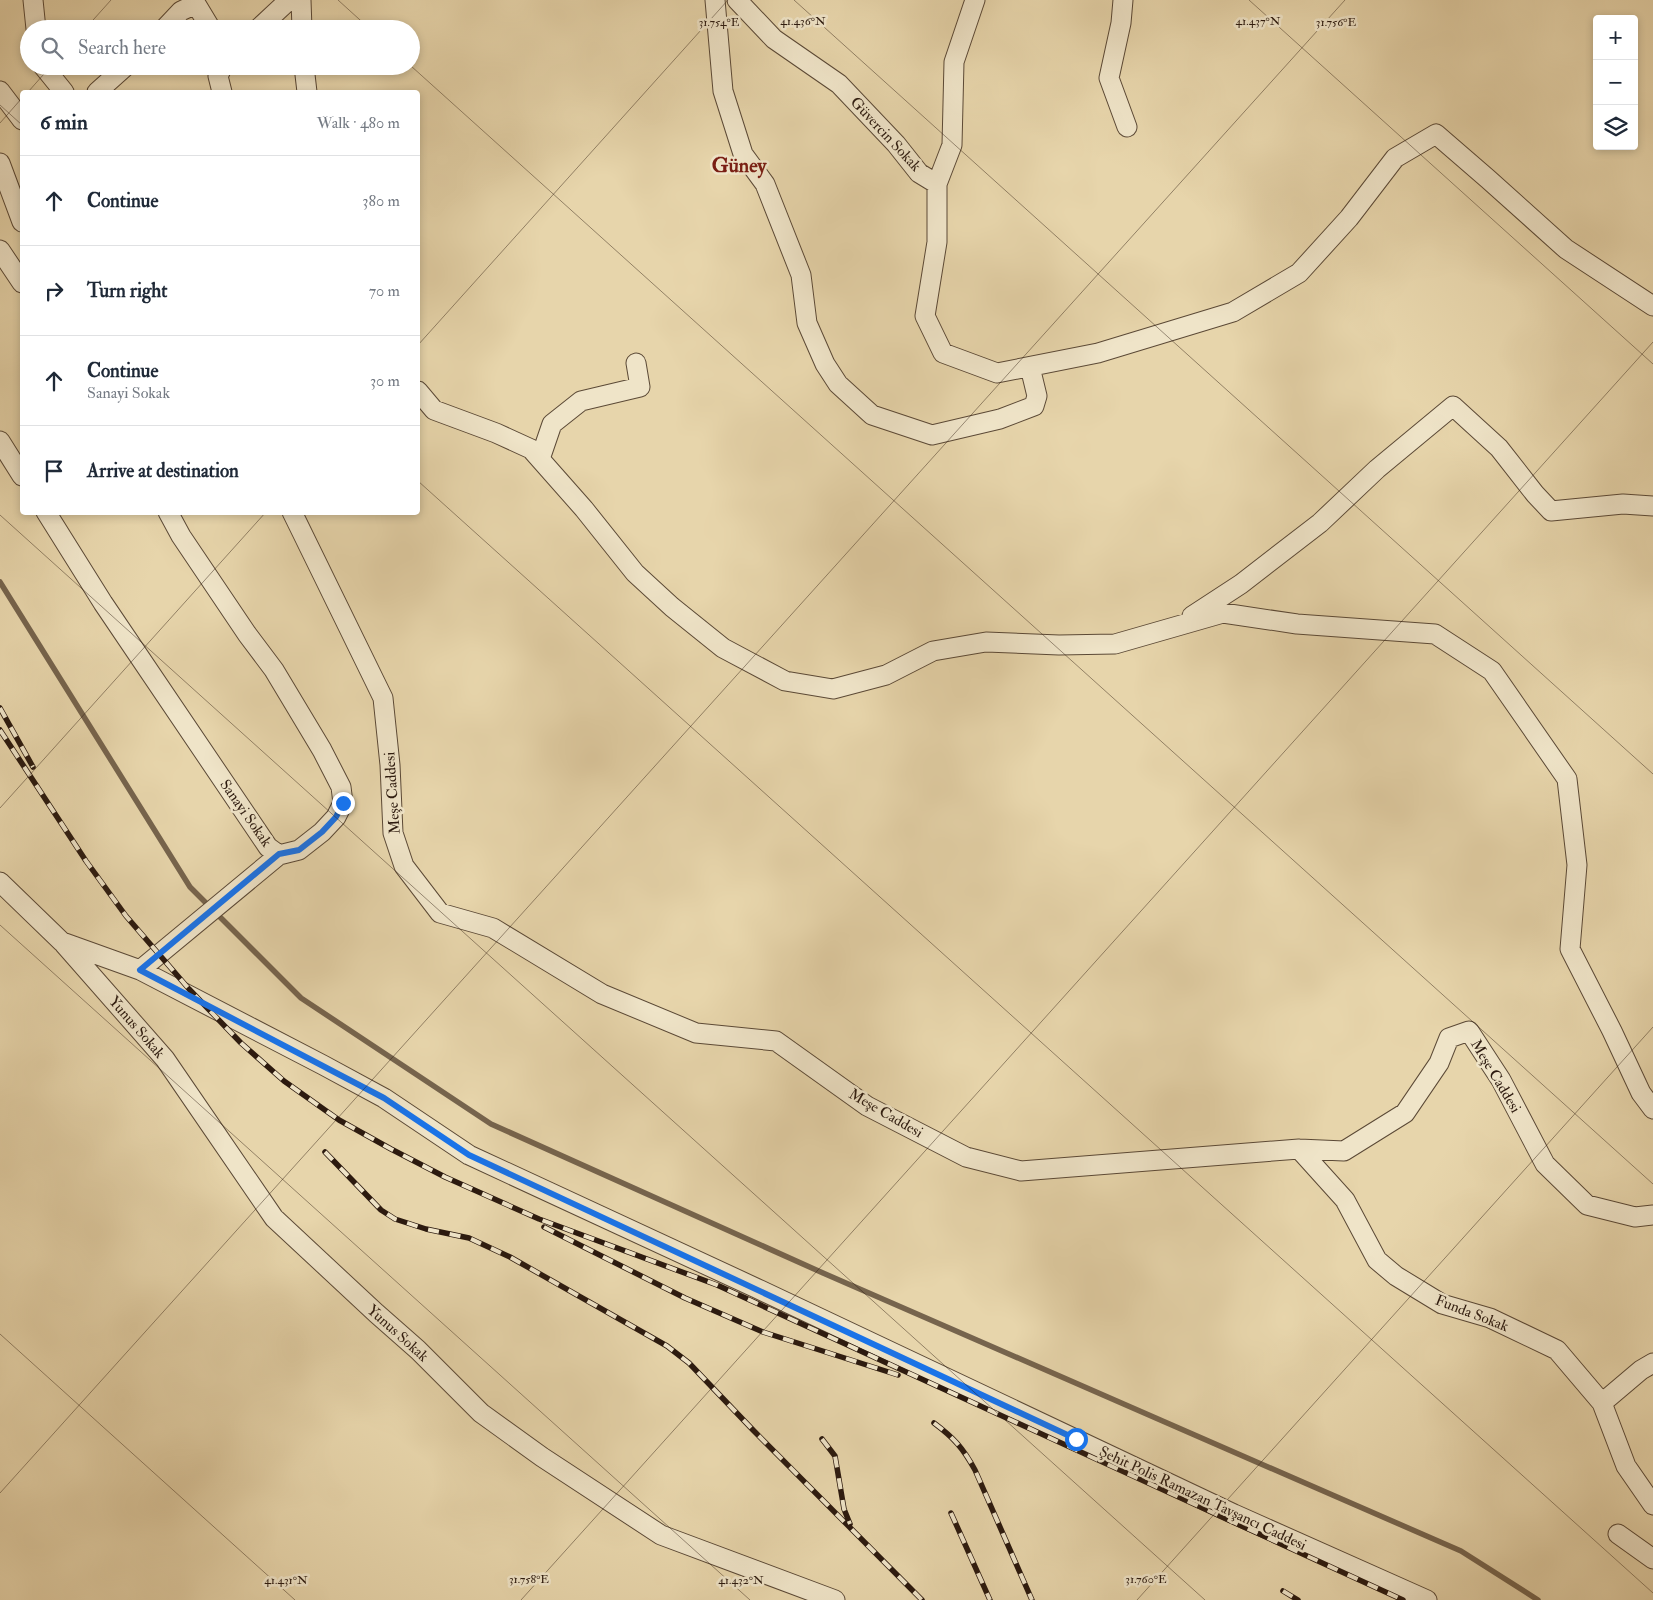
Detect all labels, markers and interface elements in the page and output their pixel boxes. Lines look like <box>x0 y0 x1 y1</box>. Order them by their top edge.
text: 41.436°N <box>780 14 826 29</box>
text: 41.437°N <box>1236 14 1281 29</box>
text: 31.754°E <box>699 15 740 30</box>
text: 31.756°E <box>1316 15 1357 30</box>
map controls <box>1593 15 1638 150</box>
button: + <box>1593 15 1638 60</box>
search box <box>20 20 420 75</box>
icon: search <box>38 34 66 62</box>
text: Search here <box>78 36 166 60</box>
button: − <box>1593 60 1638 105</box>
street label: Güvercin Sokak <box>846 93 925 176</box>
button: layers <box>1593 105 1638 150</box>
text: 6 min <box>40 109 88 136</box>
text: Walk · 480 m <box>317 113 400 133</box>
district label: Güney <box>712 153 768 179</box>
icon: ahead <box>40 187 68 215</box>
text: Continue <box>87 189 158 213</box>
text: 380 m <box>362 191 400 211</box>
icon: right <box>40 277 68 305</box>
text: Turn right <box>87 279 167 303</box>
text: 70 m <box>369 281 400 301</box>
text: Continue <box>87 359 158 383</box>
icon: ahead <box>40 367 68 395</box>
text: 30 m <box>370 371 400 391</box>
text: Sanayi Sokak <box>87 383 170 403</box>
icon: arrive <box>40 457 68 485</box>
text: Arrive at destination <box>87 459 239 483</box>
street label: Meşe Caddesi <box>380 751 405 835</box>
street label: Sanayi Sokak <box>215 776 276 851</box>
route end <box>332 792 355 815</box>
street label: Yunus Sokak <box>104 992 169 1062</box>
street label: Meşe Caddesi <box>1466 1036 1525 1116</box>
street label: Meşe Caddesi <box>845 1085 926 1142</box>
street label: Funda Sokak <box>1432 1291 1511 1336</box>
street label: Yunus Sokak <box>363 1301 432 1366</box>
route start <box>1065 1428 1088 1451</box>
street label: Şehit Polis Ramazan Tavşancı Caddesi <box>1096 1442 1309 1555</box>
text: 31.758°E <box>509 1572 549 1587</box>
text: 31.760°E <box>1125 1572 1167 1587</box>
text: 41.431°N <box>264 1573 308 1588</box>
text: 41.432°N <box>718 1573 764 1588</box>

